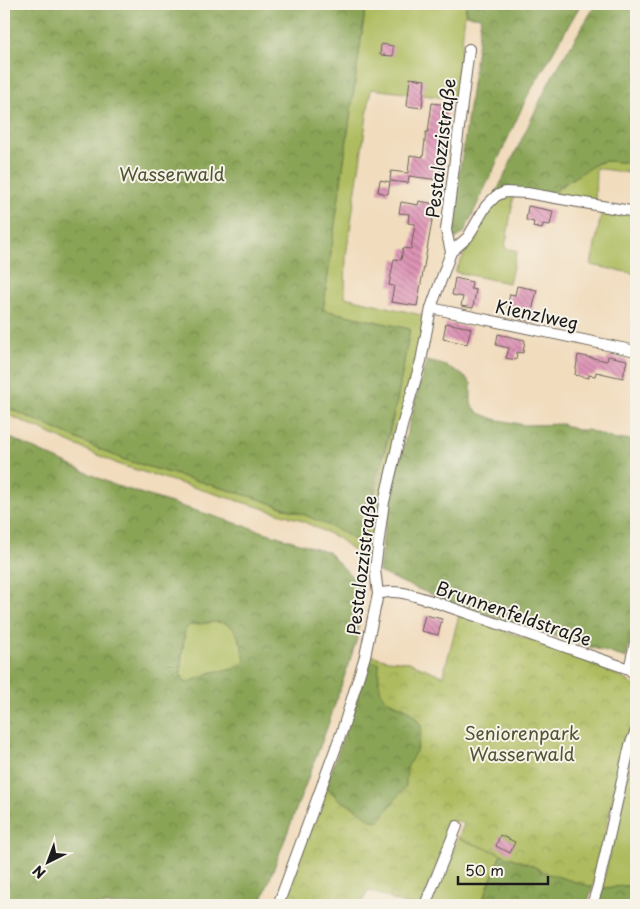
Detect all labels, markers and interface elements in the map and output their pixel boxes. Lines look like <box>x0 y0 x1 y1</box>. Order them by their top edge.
street label: Pestalozzistraße <box>418 77 462 219</box>
park label: Wasserwald <box>119 160 225 187</box>
street label: Kienzlweg <box>493 292 581 336</box>
street label: Pestalozzistraße <box>339 494 383 636</box>
street label: Brunnenfeldstraße <box>433 574 595 652</box>
park label: Seniorenpark Wasserwald <box>464 719 580 767</box>
north arrow <box>22 836 72 886</box>
scale bar <box>458 854 548 886</box>
text: 50 m <box>465 858 504 881</box>
text: N <box>28 861 50 884</box>

